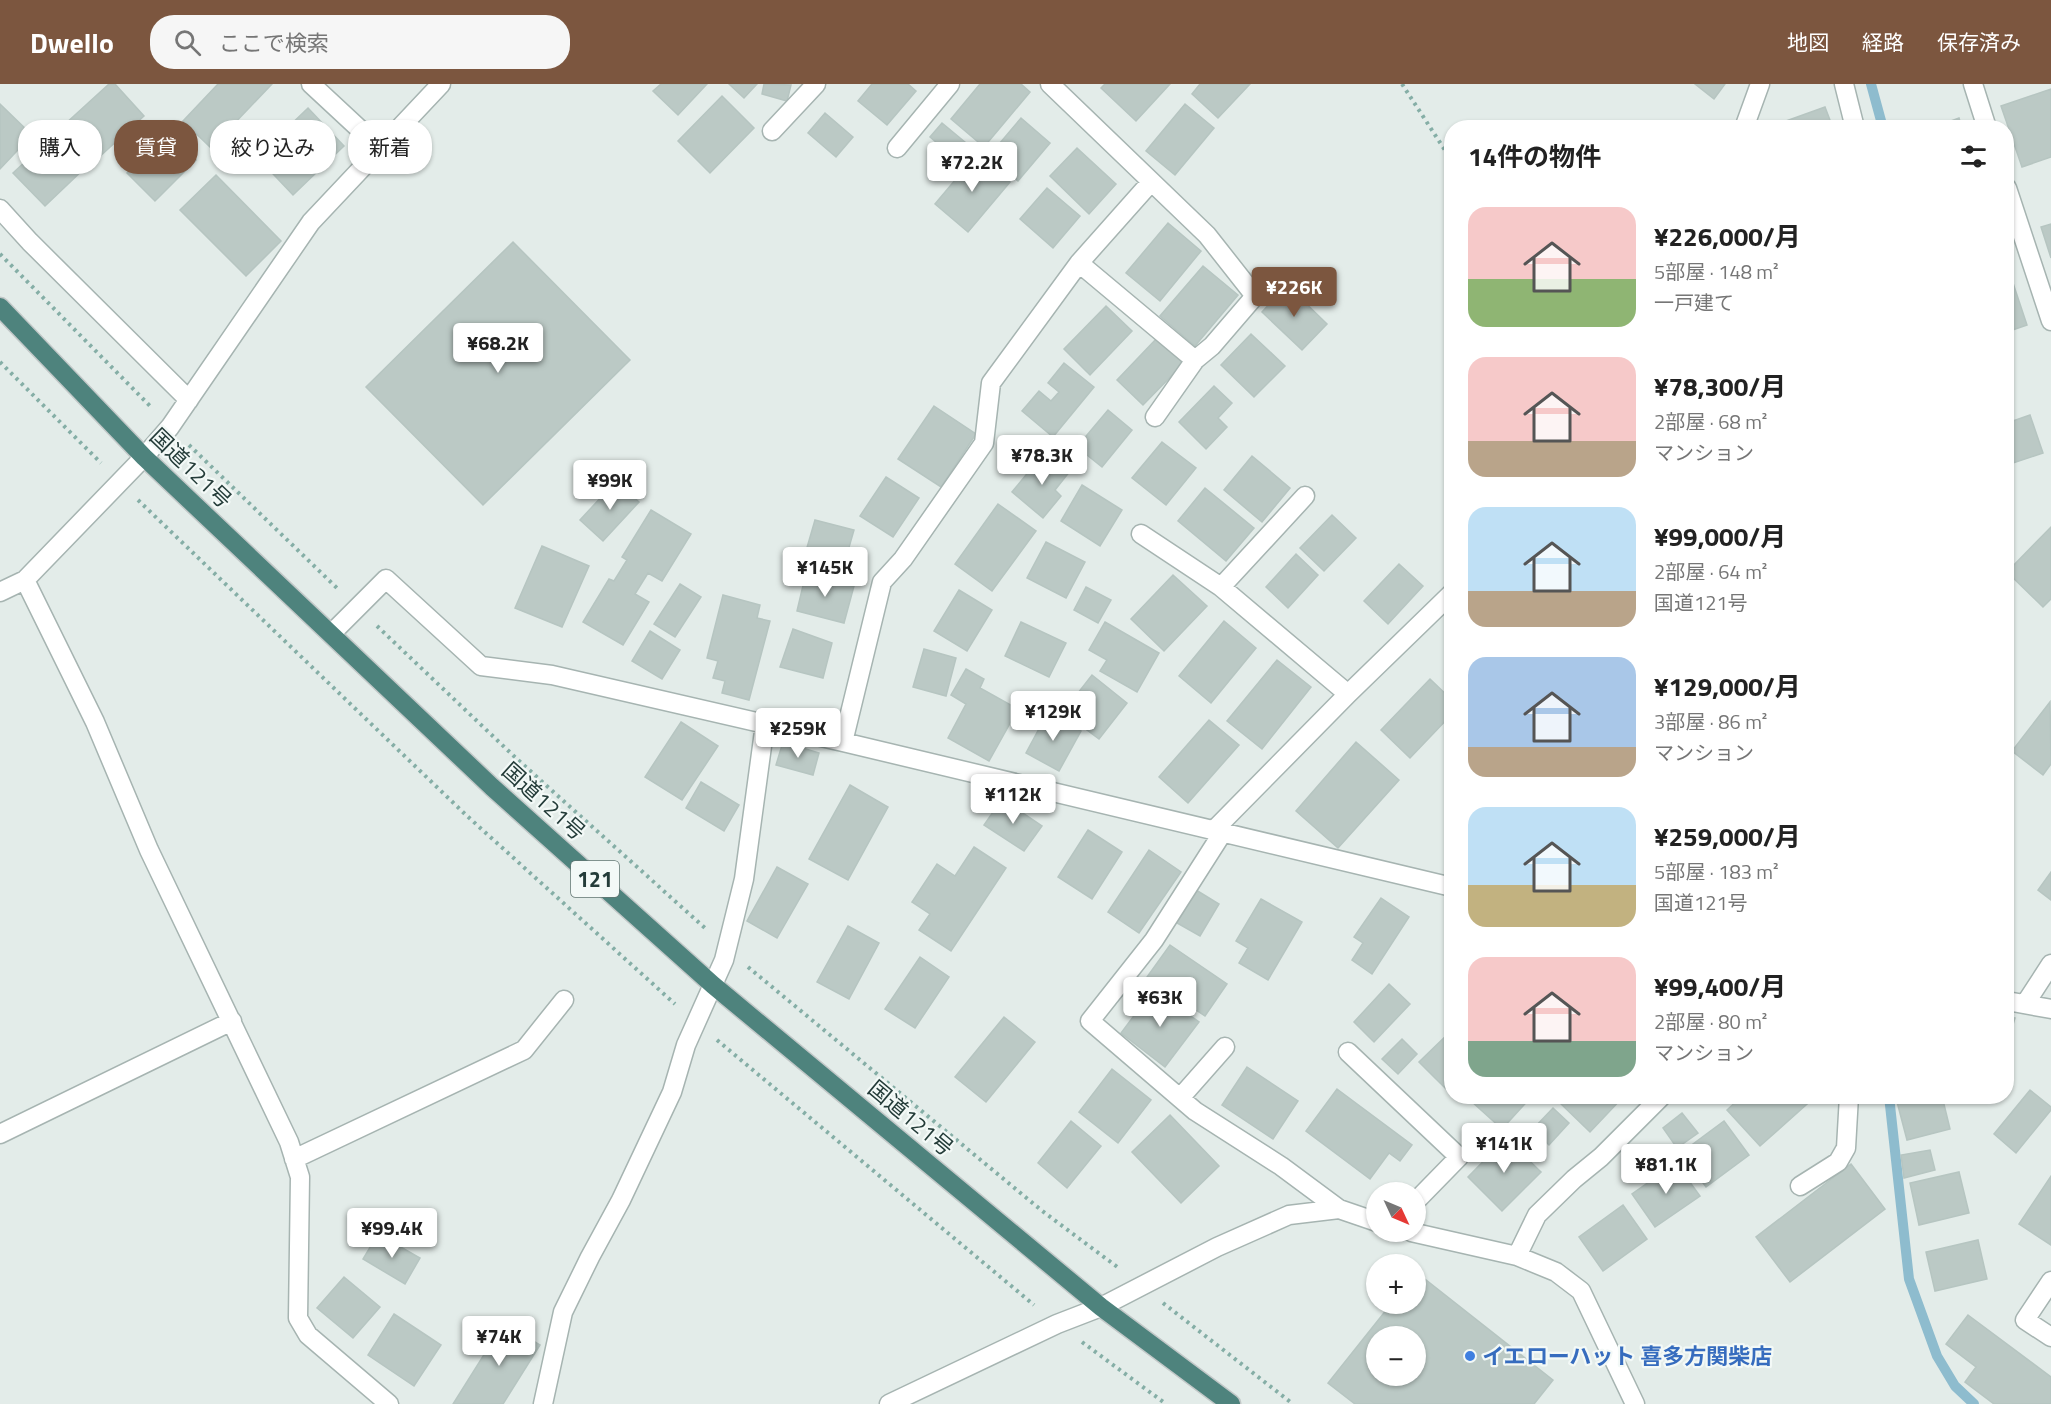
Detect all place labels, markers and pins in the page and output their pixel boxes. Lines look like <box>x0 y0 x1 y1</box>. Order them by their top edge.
pin: ¥72.2K <box>923 142 1021 193</box>
pin: ¥226K <box>1252 267 1336 318</box>
pin: ¥68.2K <box>449 323 547 374</box>
pin: ¥78.3K <box>993 435 1091 486</box>
pin: ¥99K <box>574 460 646 511</box>
pin: ¥145K <box>783 547 867 598</box>
pin: ¥129K <box>1011 691 1095 742</box>
pin: ¥259K <box>756 708 840 759</box>
pin: ¥112K <box>971 774 1055 825</box>
pin: ¥63K <box>1124 977 1196 1028</box>
pin: ¥141K <box>1462 1123 1546 1174</box>
pin: ¥81.1K <box>1617 1144 1715 1195</box>
pin: ¥99.4K <box>343 1208 441 1259</box>
pin: ¥74K <box>463 1316 535 1367</box>
place label: イエローハット 喜多方関柴店 <box>1482 1339 1772 1373</box>
marker: イエローハット 喜多方関柴店 <box>1463 1349 1477 1363</box>

